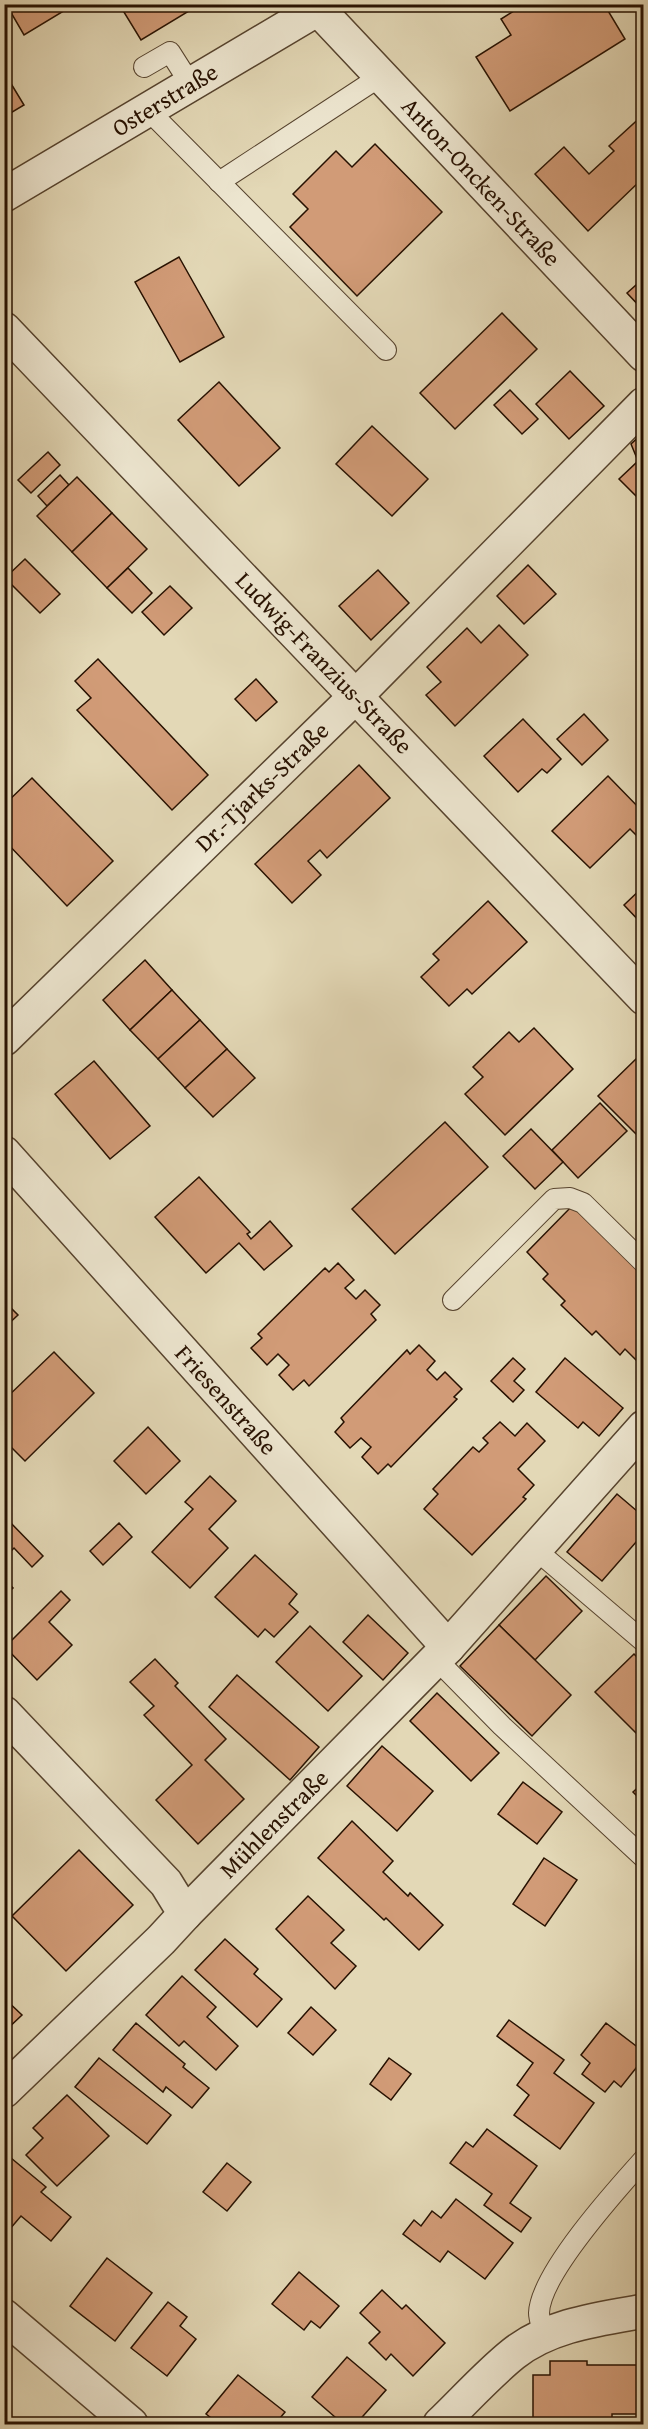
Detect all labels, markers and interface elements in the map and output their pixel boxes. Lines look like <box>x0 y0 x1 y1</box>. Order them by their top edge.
street label: Osterstraße <box>105 54 224 145</box>
street label: Anton-Oncken-Straße <box>394 89 569 274</box>
street label: Ludwig-Franzius-Straße <box>228 563 421 762</box>
street label: Dr.-Tjarks-Straße <box>187 713 337 860</box>
street label: Friesenstraße <box>167 1337 286 1463</box>
street label: Mühlenstraße <box>211 1761 336 1886</box>

